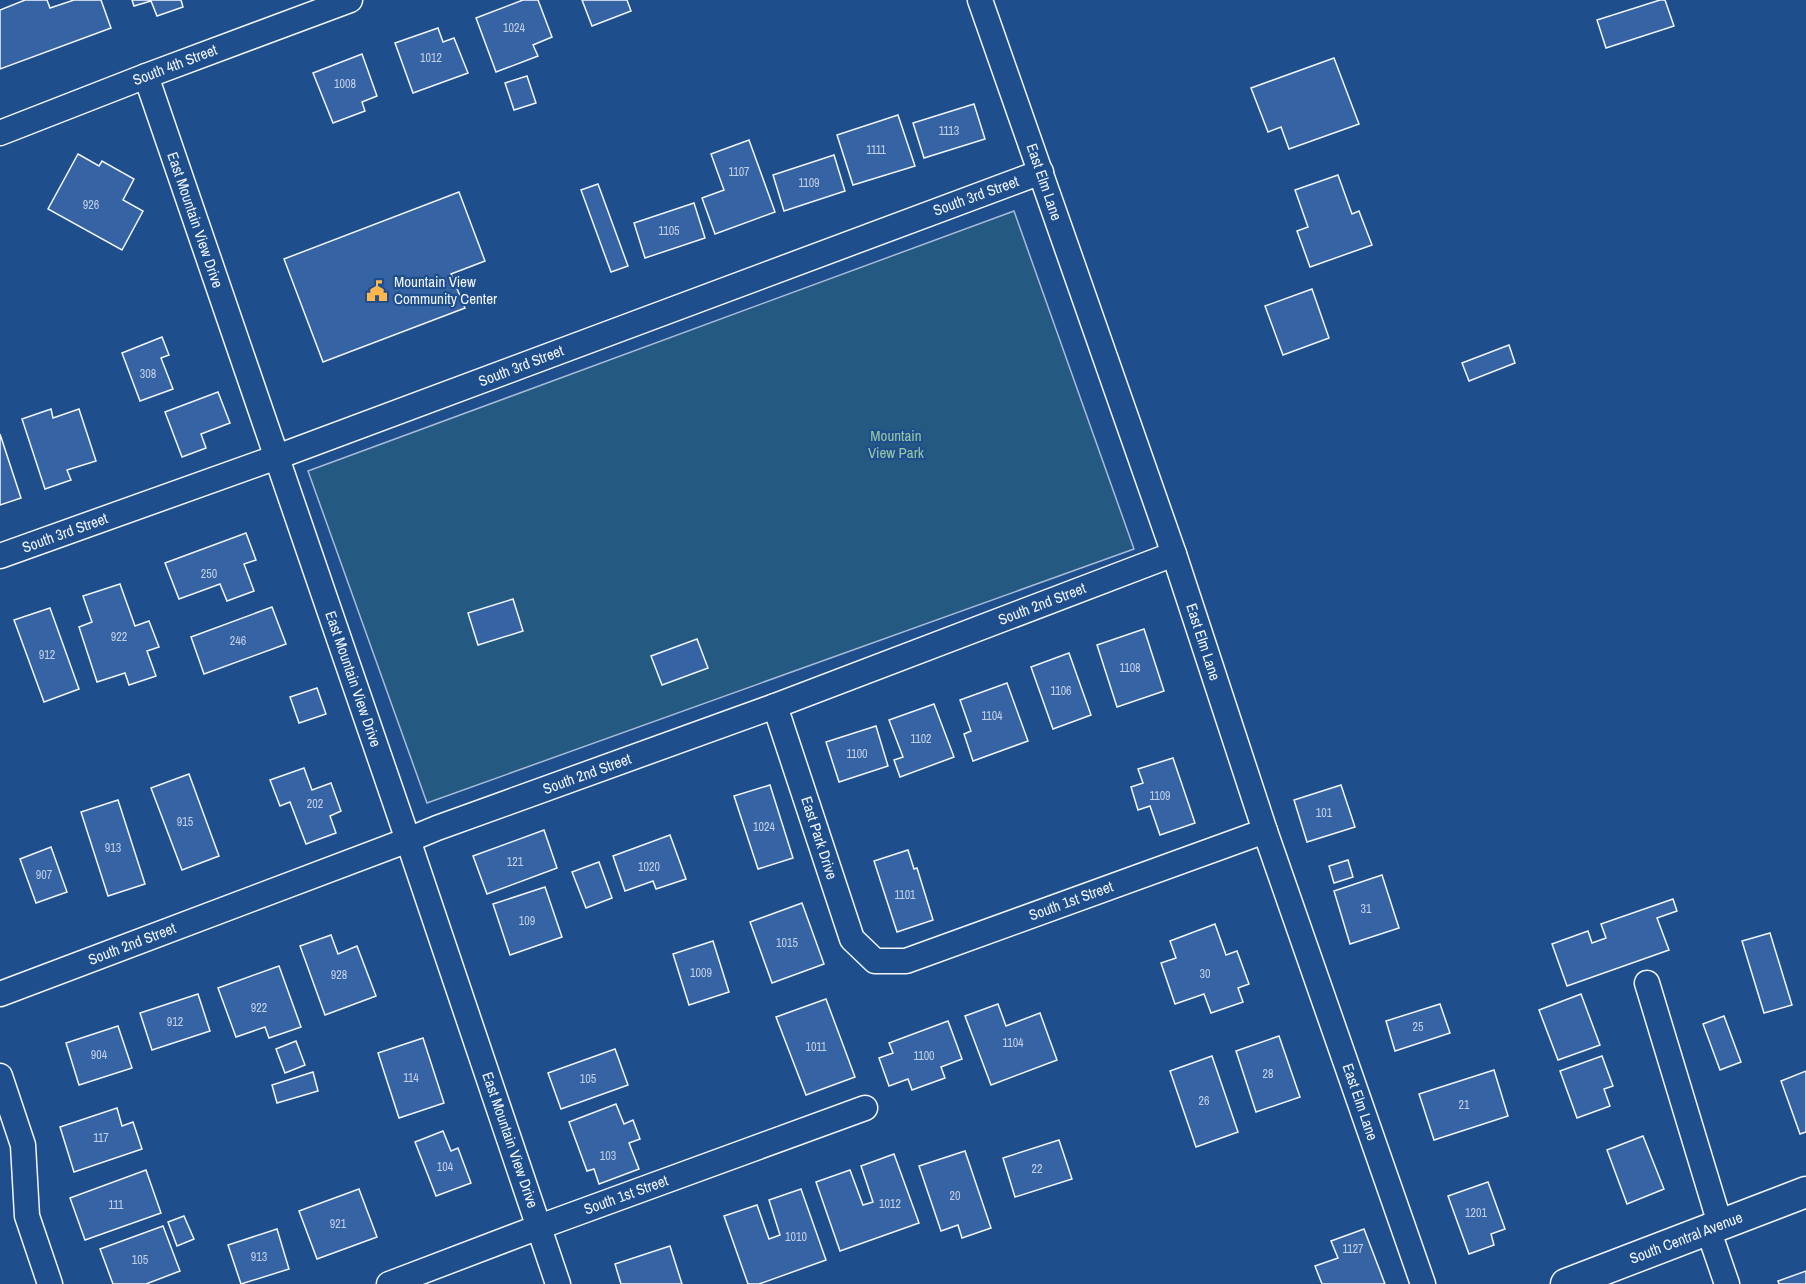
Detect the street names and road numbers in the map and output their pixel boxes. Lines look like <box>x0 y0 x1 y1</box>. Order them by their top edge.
street label: South 4th Street <box>130 39 221 90</box>
street label: East Elm Lane <box>1022 141 1067 223</box>
street label: East Mountain View Drive <box>162 149 229 291</box>
street label: South 3rd Street <box>930 170 1022 221</box>
street label: South 3rd Street <box>475 339 567 391</box>
street label: South 3rd Street <box>19 507 111 558</box>
street label: South 2nd Street <box>995 577 1089 630</box>
street label: East Elm Lane <box>1181 601 1226 683</box>
street label: East Mountain View Drive <box>320 608 387 750</box>
street label: South 2nd Street <box>540 748 634 799</box>
street label: East Park Drive <box>796 794 843 882</box>
street label: South 1st Street <box>1026 875 1116 925</box>
street label: South 2nd Street <box>85 917 179 970</box>
street label: East Elm Lane <box>1338 1061 1383 1143</box>
street label: East Mountain View Drive <box>477 1069 544 1211</box>
street label: South 1st Street <box>581 1169 671 1219</box>
street label: South Central Avenue <box>1626 1206 1745 1269</box>

